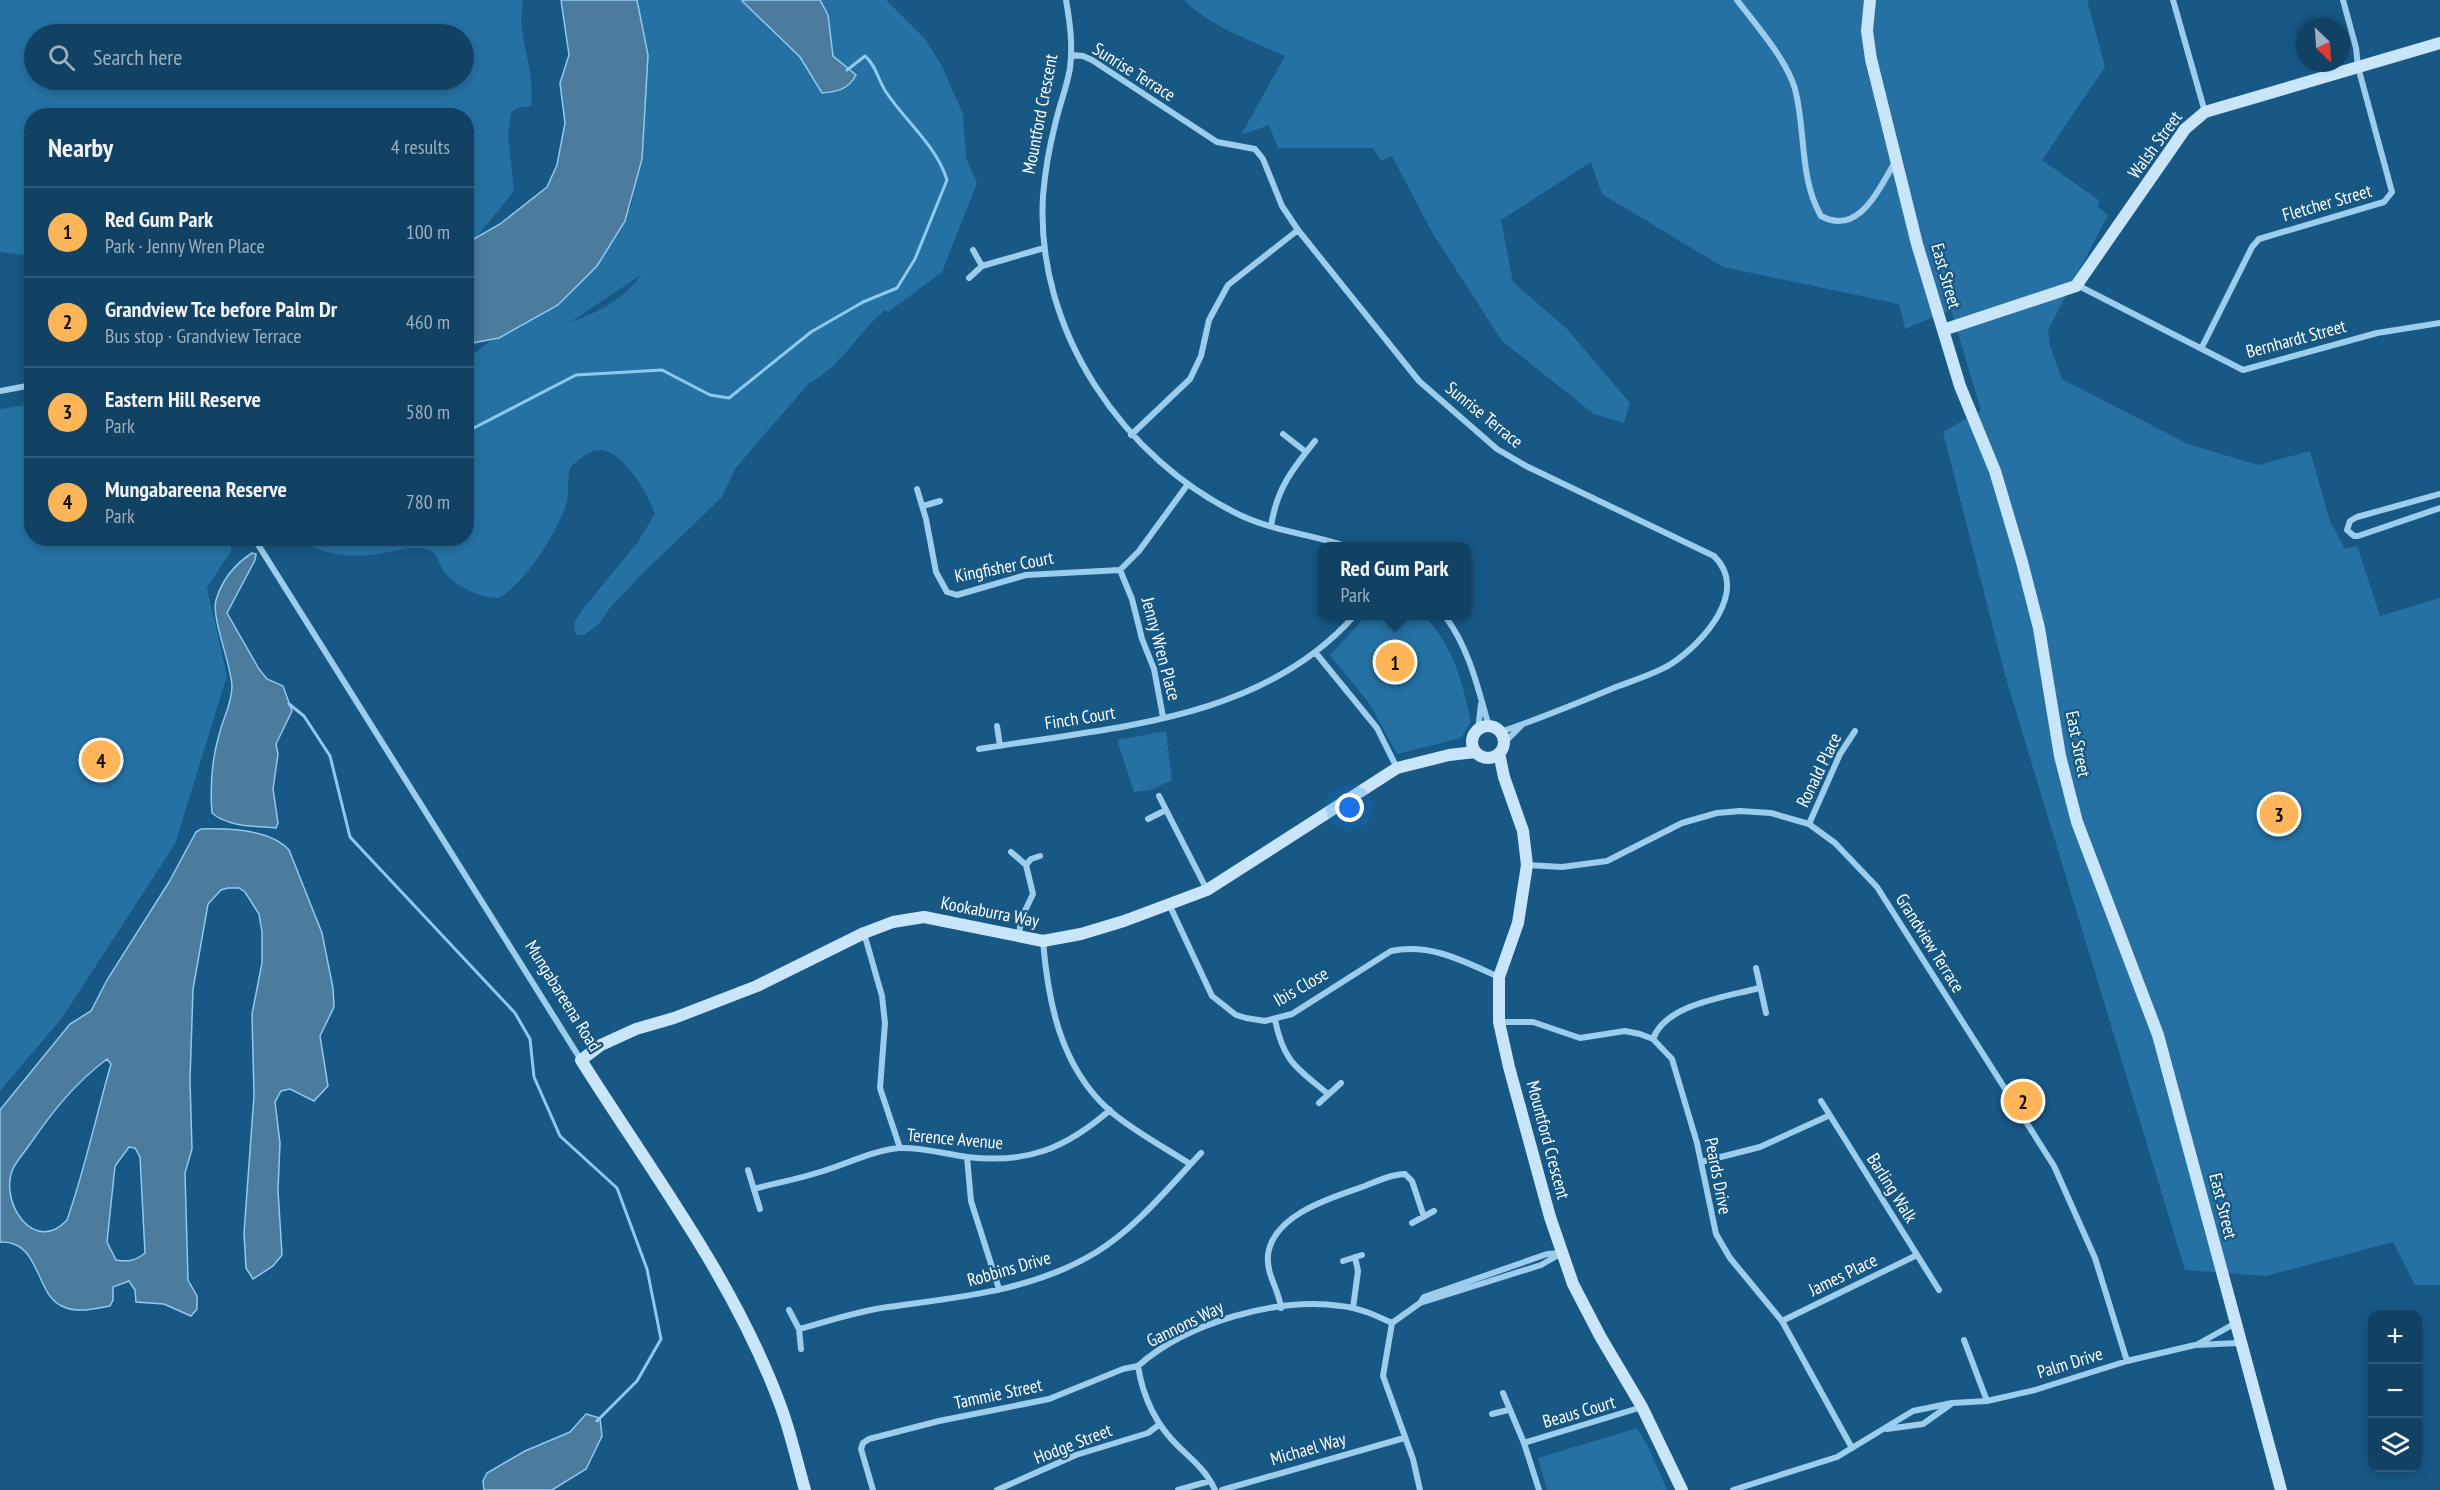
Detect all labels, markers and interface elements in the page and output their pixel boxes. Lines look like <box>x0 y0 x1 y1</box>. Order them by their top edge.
north arrow <box>2296 18 2350 72</box>
search box <box>24 24 474 90</box>
street label: Sunrise Terrace <box>1089 37 1180 106</box>
icon: search <box>45 41 78 74</box>
text: Search here <box>93 43 182 71</box>
street label: Mountford Crescent <box>1017 52 1062 176</box>
street label: Walsh Street <box>2122 106 2187 183</box>
text: Nearby <box>48 131 113 164</box>
text: 4 results <box>391 134 450 160</box>
street label: Fletcher Street <box>2280 179 2374 226</box>
text: Red Gum Park <box>105 205 213 233</box>
text: 1 <box>63 219 72 245</box>
text: 100 m <box>406 219 450 245</box>
text: Park · Jenny Wren Place <box>105 233 265 259</box>
street label: East Street <box>1926 240 1967 311</box>
text: Grandview Tce before Palm Dr <box>105 295 337 323</box>
text: 2 <box>63 309 72 335</box>
text: 460 m <box>406 309 450 335</box>
street label: Bernhardt Street <box>2243 314 2348 363</box>
text: Bus stop · Grandview Terrace <box>105 323 302 349</box>
street label: Sunrise Terrace <box>1441 376 1528 453</box>
text: Eastern Hill Reserve <box>105 385 261 413</box>
text: 3 <box>63 399 72 425</box>
text: 580 m <box>406 399 450 425</box>
text: Park <box>105 413 135 439</box>
text: Mungabareena Reserve <box>105 475 287 503</box>
text: 4 <box>63 489 72 515</box>
text: 780 m <box>406 489 450 515</box>
text: Park <box>105 503 135 529</box>
popup <box>1318 542 1471 620</box>
street label: Kingfisher Court <box>953 546 1055 587</box>
text: Red Gum Park <box>1340 554 1449 582</box>
text: Park <box>1340 582 1370 608</box>
street label: Jenny Wren Place <box>1136 594 1186 703</box>
pin: 1 <box>1376 640 1414 684</box>
street label: Finch Court <box>1043 701 1117 734</box>
street label: East Street <box>2061 709 2096 779</box>
street label: Ronald Place <box>1791 729 1846 811</box>
pin: 4 <box>82 738 120 783</box>
pin: 3 <box>2260 792 2298 836</box>
your location <box>1335 793 1364 822</box>
street label: Grandview Terrace <box>1891 889 1970 997</box>
street label: Kookaburra Way <box>939 891 1041 932</box>
street label: Mungabareena Road <box>520 936 607 1055</box>
street label: Ibis Close <box>1269 962 1332 1011</box>
street label: Mountford Crescent <box>1522 1078 1575 1202</box>
pin: 2 <box>2004 1078 2042 1124</box>
street label: Terence Avenue <box>906 1123 1004 1154</box>
street label: Peards Drive <box>1700 1136 1737 1216</box>
street label: Barling Walk <box>1862 1149 1923 1227</box>
street label: East Street <box>2204 1171 2243 1241</box>
street label: Robbins Drive <box>964 1246 1053 1291</box>
street label: James Place <box>1804 1248 1881 1301</box>
street label: Gannons Way <box>1143 1295 1227 1352</box>
map controls <box>2368 1310 2422 1472</box>
button: + <box>2368 1310 2422 1364</box>
street label: Palm Drive <box>2034 1342 2105 1383</box>
button: − <box>2368 1364 2422 1418</box>
street label: Tammie Street <box>952 1373 1044 1414</box>
street label: Beaus Court <box>1540 1390 1618 1433</box>
street label: Hodge Street <box>1031 1418 1115 1469</box>
button: layers <box>2368 1418 2422 1472</box>
street label: Michael Way <box>1267 1427 1349 1470</box>

